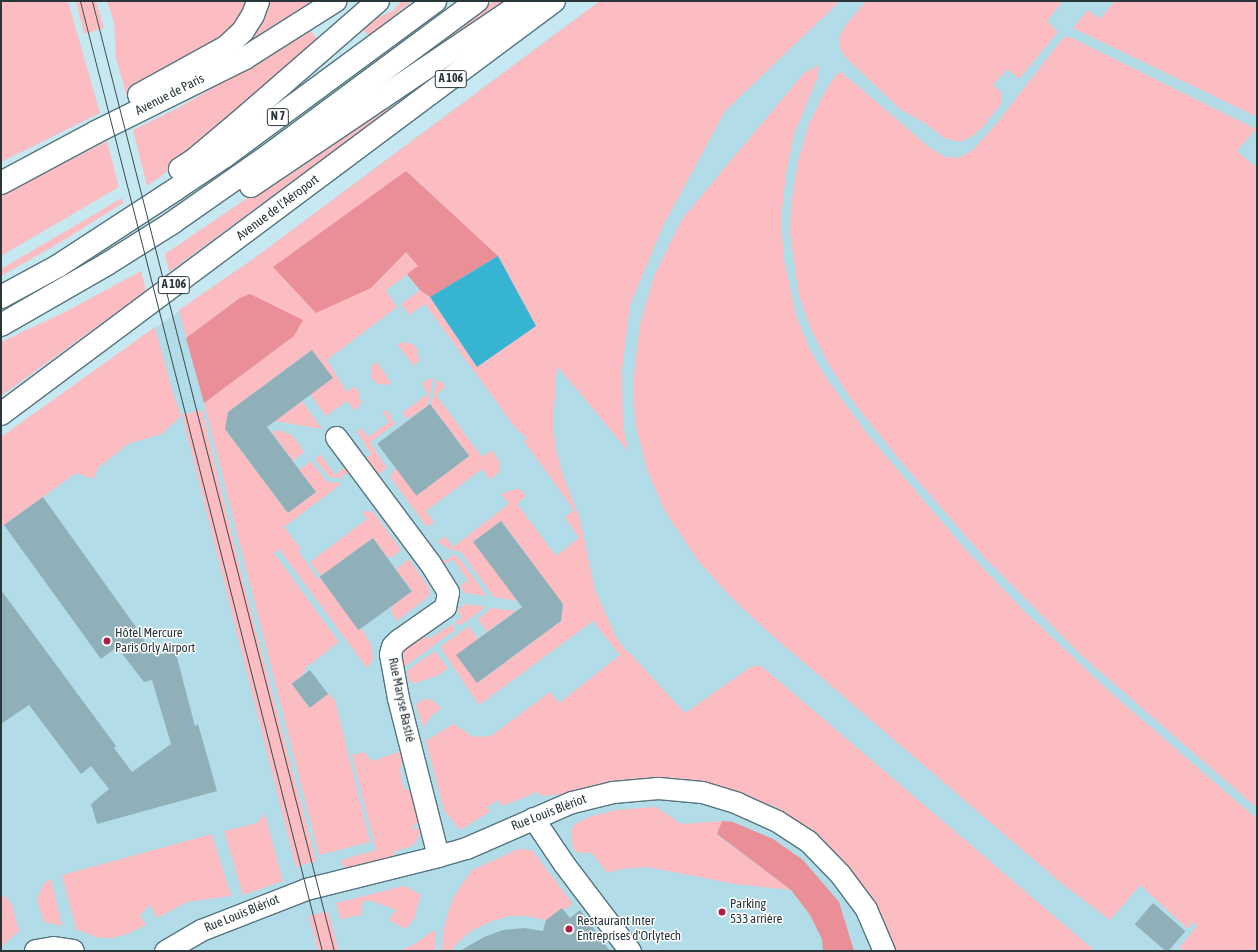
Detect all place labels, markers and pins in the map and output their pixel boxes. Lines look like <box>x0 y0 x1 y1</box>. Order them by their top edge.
place label: Hôtel Mercure Paris Orly Airport <box>115 626 195 657</box>
marker: Hôtel Mercure Paris Orly Airport <box>102 636 112 646</box>
place label: Parking 533 arrière <box>730 897 782 928</box>
marker: Parking 533 arrière <box>717 907 727 917</box>
place label: Restaurant Inter Entreprises d'Orlytech <box>577 914 681 945</box>
marker: Restaurant Inter Entreprises d'Orlytech <box>564 924 574 934</box>

